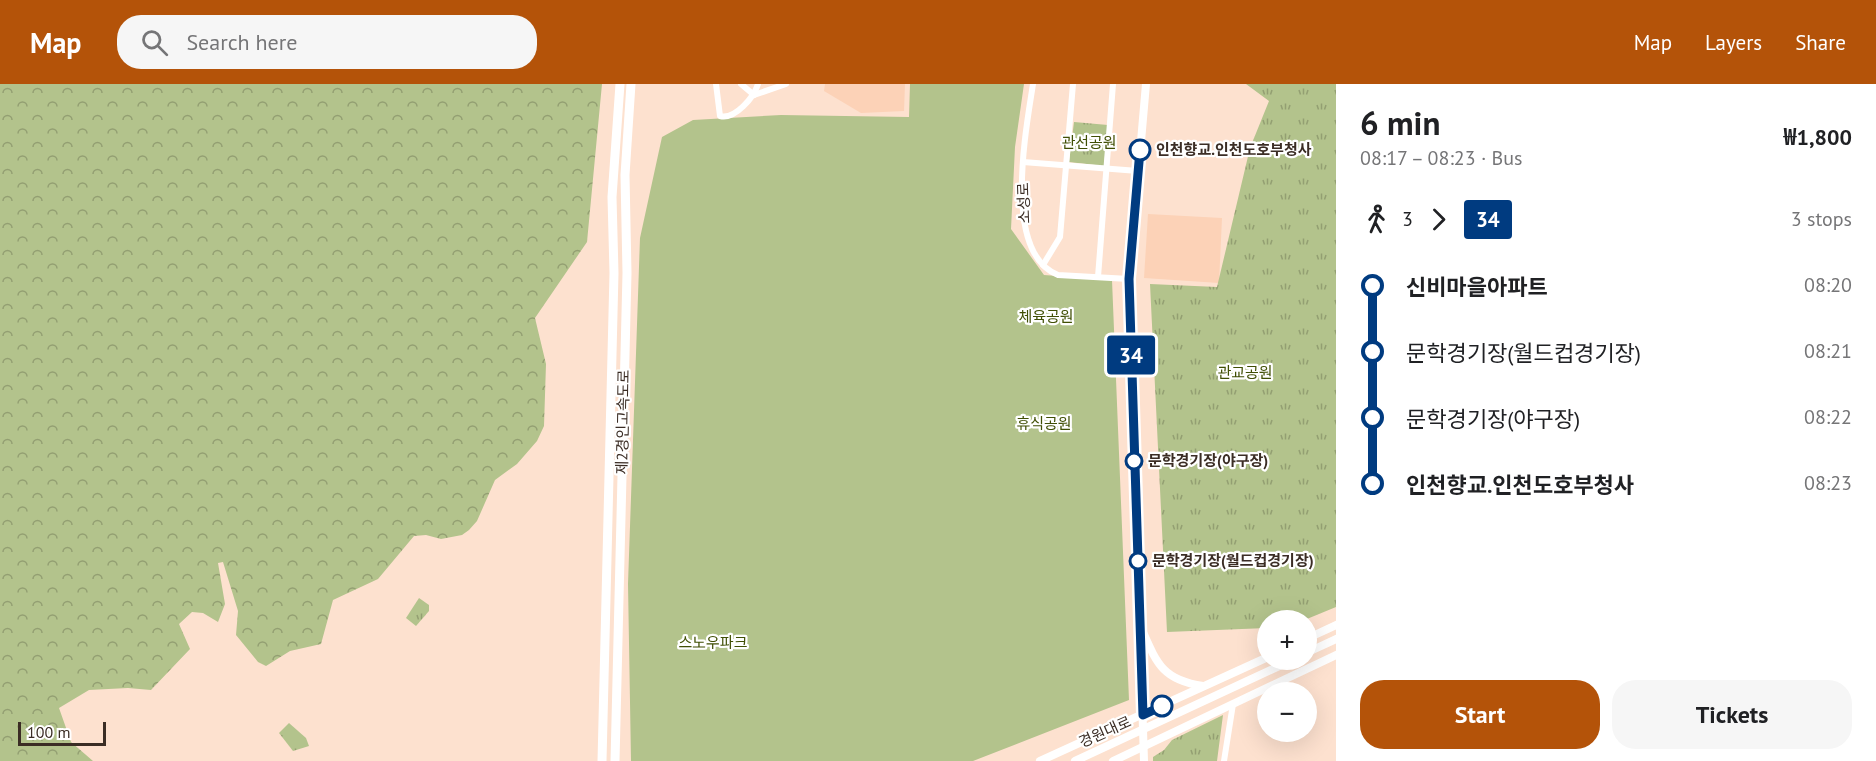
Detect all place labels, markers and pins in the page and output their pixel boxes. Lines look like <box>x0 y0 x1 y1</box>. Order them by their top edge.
marker: 인천향교.인천도호부청사 <box>1129 139 1151 161</box>
place label: 인천향교.인천도호부청사 <box>1156 140 1312 159</box>
place label: 문학경기장(야구장) <box>1148 451 1268 470</box>
marker: 문학경기장(야구장) <box>1125 452 1143 470</box>
place label: 문학경기장(월드컵경기장) <box>1152 551 1314 570</box>
marker: 문학경기장(월드컵경기장) <box>1129 552 1147 570</box>
unlabelled marker <box>1151 695 1173 717</box>

